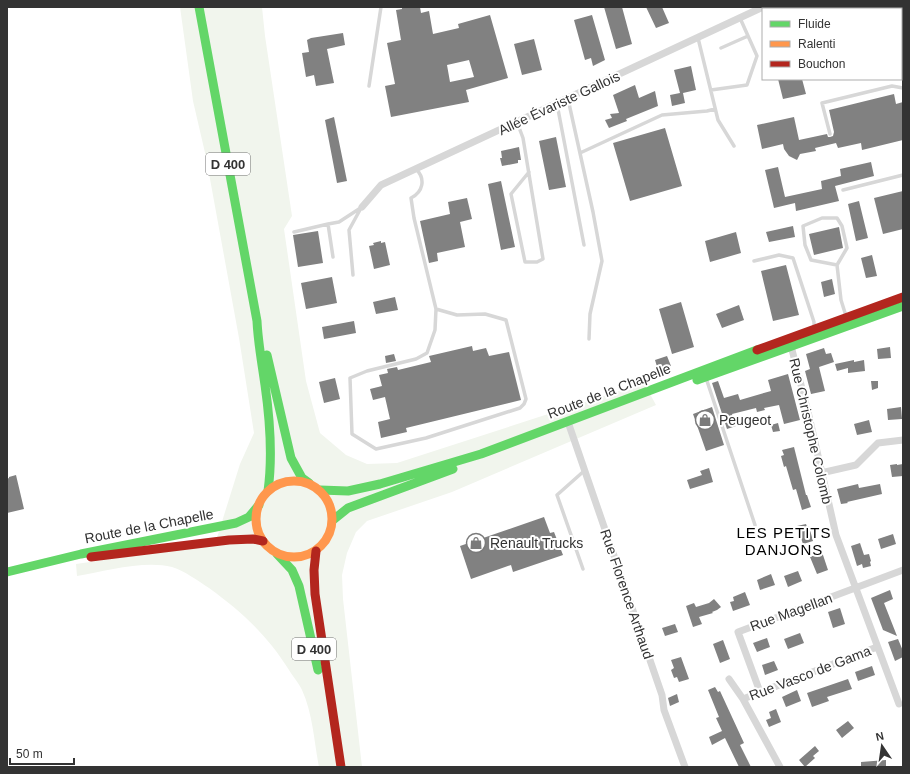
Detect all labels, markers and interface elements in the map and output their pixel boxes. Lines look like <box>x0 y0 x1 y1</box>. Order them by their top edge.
legend <box>762 8 902 80</box>
text: Fluide <box>798 17 831 31</box>
text: Ralenti <box>798 37 835 51</box>
text: Bouchon <box>798 57 845 71</box>
street label: Allée Évariste Gallois <box>496 68 622 138</box>
road number: D 400 <box>206 153 250 175</box>
street label: Rue Christophe Colomb <box>786 356 836 506</box>
street label: Route de la Chapelle <box>545 360 673 422</box>
shop icon: Peugeot <box>694 409 716 431</box>
place label: Peugeot <box>719 412 771 428</box>
street label: Route de la Chapelle <box>83 506 215 546</box>
district label: LES PETITS DANJONS <box>736 524 832 558</box>
street label: Rue Florence Arthaud <box>597 527 657 661</box>
shop icon: Renault Trucks <box>465 532 487 554</box>
place label: Renault Trucks <box>490 535 583 551</box>
street label: Rue Magellan <box>748 590 834 634</box>
road number: D 400 <box>292 638 336 660</box>
street label: Rue Vasco de Gama <box>747 642 873 704</box>
north arrow <box>862 726 902 766</box>
text: N <box>875 730 885 743</box>
scale bar <box>10 740 74 766</box>
text: 50 m <box>16 747 43 761</box>

